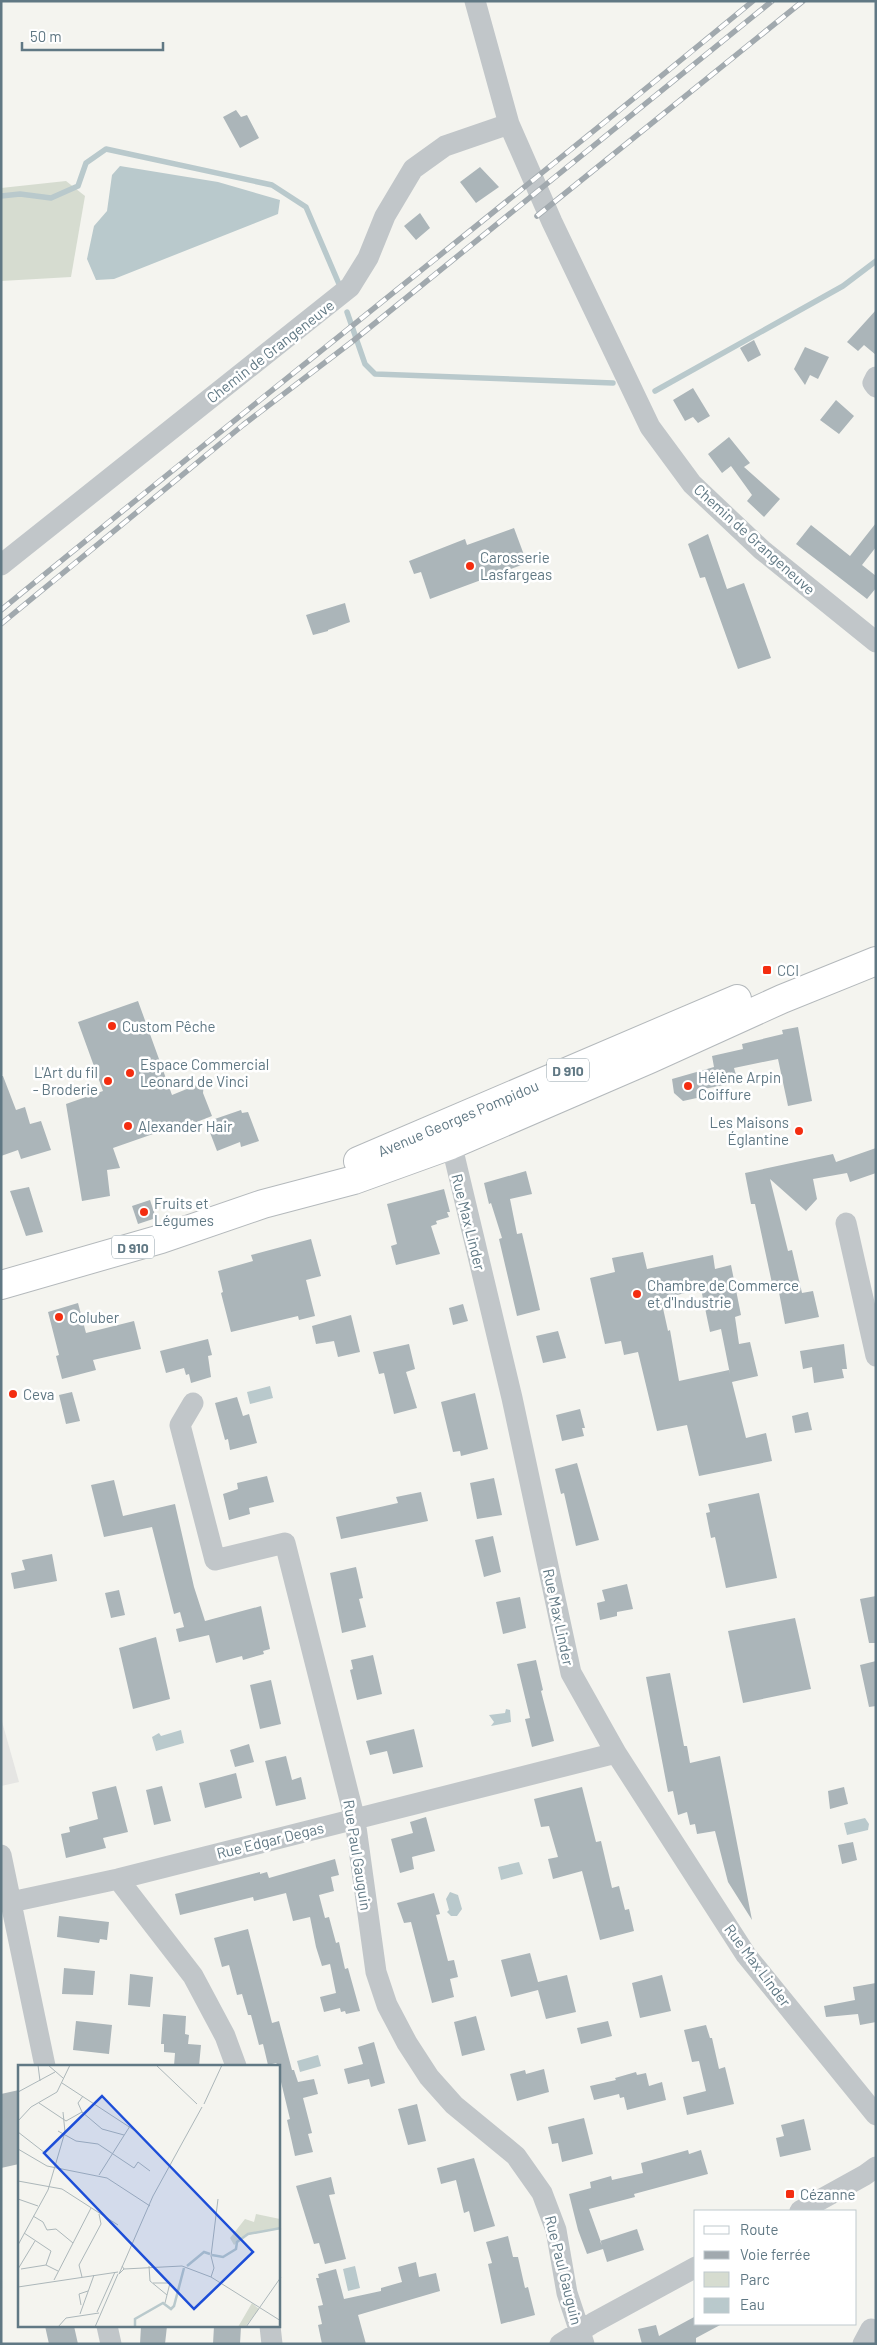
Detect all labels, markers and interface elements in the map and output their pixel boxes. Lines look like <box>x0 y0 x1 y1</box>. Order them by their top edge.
scale bar <box>22 20 164 52</box>
text: 50 m <box>30 27 62 45</box>
street label: Chemin de Grangeneuve <box>203 296 337 406</box>
street label: Chemin de Grangeneuve <box>691 480 819 598</box>
place label: Carosserie Lasfargeas <box>480 548 552 583</box>
marker: Carosserie Lasfargeas <box>464 560 476 572</box>
place label: CCI <box>777 961 799 979</box>
marker: CCI <box>761 964 773 976</box>
place label: Custom Pêche <box>122 1017 216 1035</box>
marker: Custom Pêche <box>106 1020 118 1032</box>
place label: Espace Commercial Leonard de Vinci <box>140 1055 269 1090</box>
road number: D 910 <box>547 1058 589 1082</box>
place label: L'Art du fil - Broderie <box>33 1063 98 1098</box>
marker: Espace Commercial Leonard de Vinci <box>124 1067 136 1079</box>
place label: Hélène Arpin Coiffure <box>698 1068 781 1103</box>
marker: L'Art du fil - Broderie <box>102 1075 114 1087</box>
street label: Avenue Georges Pompidou <box>375 1076 541 1160</box>
marker: Hélène Arpin Coiffure <box>682 1080 694 1092</box>
place label: Les Maisons Églantine <box>709 1113 789 1148</box>
place label: Alexander Hair <box>138 1117 233 1135</box>
marker: Alexander Hair <box>122 1120 134 1132</box>
marker: Les Maisons Églantine <box>793 1125 805 1137</box>
street label: Rue Max Linder <box>448 1172 490 1273</box>
place label: Fruits et Légumes <box>154 1194 214 1229</box>
marker: Fruits et Légumes <box>138 1206 150 1218</box>
road number: D 910 <box>112 1236 154 1258</box>
place label: Chambre de Commerce et d'Industrie <box>647 1276 799 1311</box>
marker: Chambre de Commerce et d'Industrie <box>631 1288 643 1300</box>
place label: Coluber <box>69 1308 120 1326</box>
marker: Coluber <box>53 1311 65 1323</box>
place label: Ceva <box>23 1385 55 1403</box>
marker: Ceva <box>7 1388 19 1400</box>
street label: Rue Max Linder <box>540 1567 578 1668</box>
street label: Rue Paul Gauguin <box>340 1798 376 1912</box>
street label: Rue Edgar Degas <box>215 1818 325 1862</box>
street label: Rue Max Linder <box>721 1920 795 2010</box>
inset map <box>18 2065 280 2328</box>
place label: Cézanne <box>800 2185 856 2203</box>
marker: Cézanne <box>784 2188 796 2200</box>
legend <box>694 2210 857 2325</box>
street label: Rue Paul Gauguin <box>542 2213 586 2327</box>
text: Route <box>740 2220 779 2238</box>
text: Voie ferrée <box>740 2245 811 2263</box>
text: Parc <box>740 2270 770 2288</box>
text: Eau <box>740 2295 765 2313</box>

